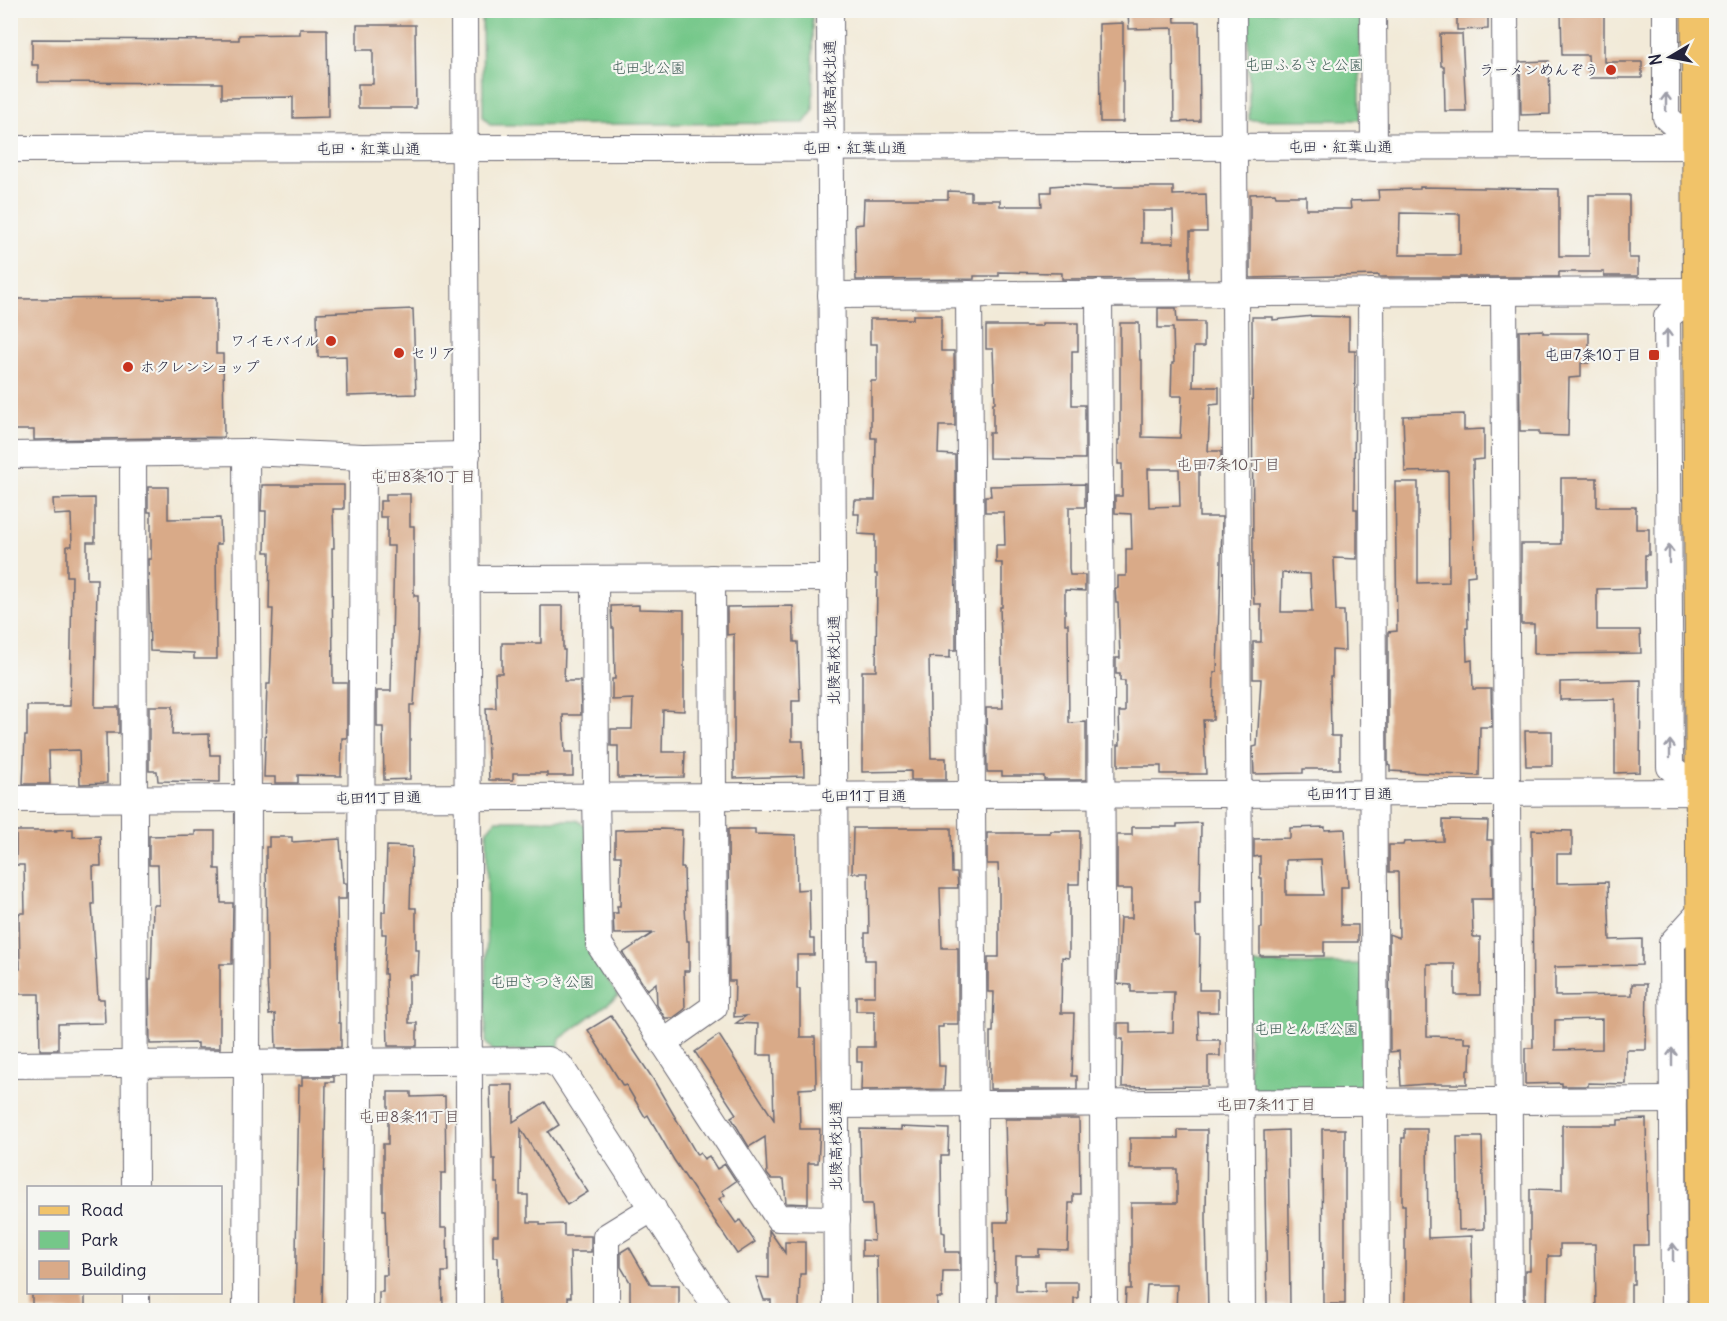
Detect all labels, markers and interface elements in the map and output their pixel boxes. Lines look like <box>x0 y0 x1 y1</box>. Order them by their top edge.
north arrow <box>1640 27 1700 87</box>
street label: 北陵高校北通 <box>820 40 839 130</box>
text: N <box>1644 52 1666 67</box>
park label: 屯田ふるさと公園 <box>1244 55 1364 74</box>
park label: 屯田北公園 <box>610 58 686 77</box>
place label: ラーメンめんぞう <box>1479 60 1599 79</box>
marker: ラーメンめんぞう <box>1604 63 1618 77</box>
one-way arrow <box>1660 93 1672 113</box>
street label: 屯田・紅葉山通 <box>1287 137 1393 156</box>
street label: 屯田・紅葉山通 <box>801 138 907 157</box>
street label: 屯田・紅葉山通 <box>315 139 421 158</box>
one-way arrow <box>1661 329 1673 349</box>
place label: ワイモバイル <box>230 331 319 350</box>
marker: ワイモバイル <box>324 334 338 348</box>
place label: セリア <box>411 343 456 362</box>
place label: 屯田7条10丁目 <box>1544 345 1642 364</box>
marker: セリア <box>392 346 406 360</box>
marker: 屯田7条10丁目 <box>1647 348 1661 362</box>
place label: ホクレンショップ <box>140 357 259 376</box>
marker: ホクレンショップ <box>121 360 135 374</box>
district label: 屯田7条10丁目 <box>1176 454 1280 474</box>
district label: 屯田8条10丁目 <box>370 466 476 486</box>
one-way arrow <box>1663 545 1675 565</box>
street label: 北陵高校北通 <box>824 615 843 705</box>
one-way arrow <box>1664 740 1676 760</box>
street label: 屯田11丁目通 <box>1306 784 1392 803</box>
street label: 屯田11丁目通 <box>820 786 906 805</box>
street label: 屯田11丁目通 <box>334 787 422 808</box>
park label: 屯田さつき公園 <box>489 972 595 991</box>
park label: 屯田とんぼ公園 <box>1253 1019 1359 1038</box>
one-way arrow <box>1666 1048 1678 1068</box>
district label: 屯田7条11丁目 <box>1216 1094 1316 1114</box>
street label: 北陵高校北通 <box>826 1101 845 1191</box>
district label: 屯田8条11丁目 <box>358 1106 460 1126</box>
legend <box>27 1186 222 1294</box>
text: Road <box>81 1198 124 1221</box>
text: Park <box>81 1228 118 1251</box>
one-way arrow <box>1667 1243 1679 1263</box>
text: Building <box>81 1258 146 1281</box>

